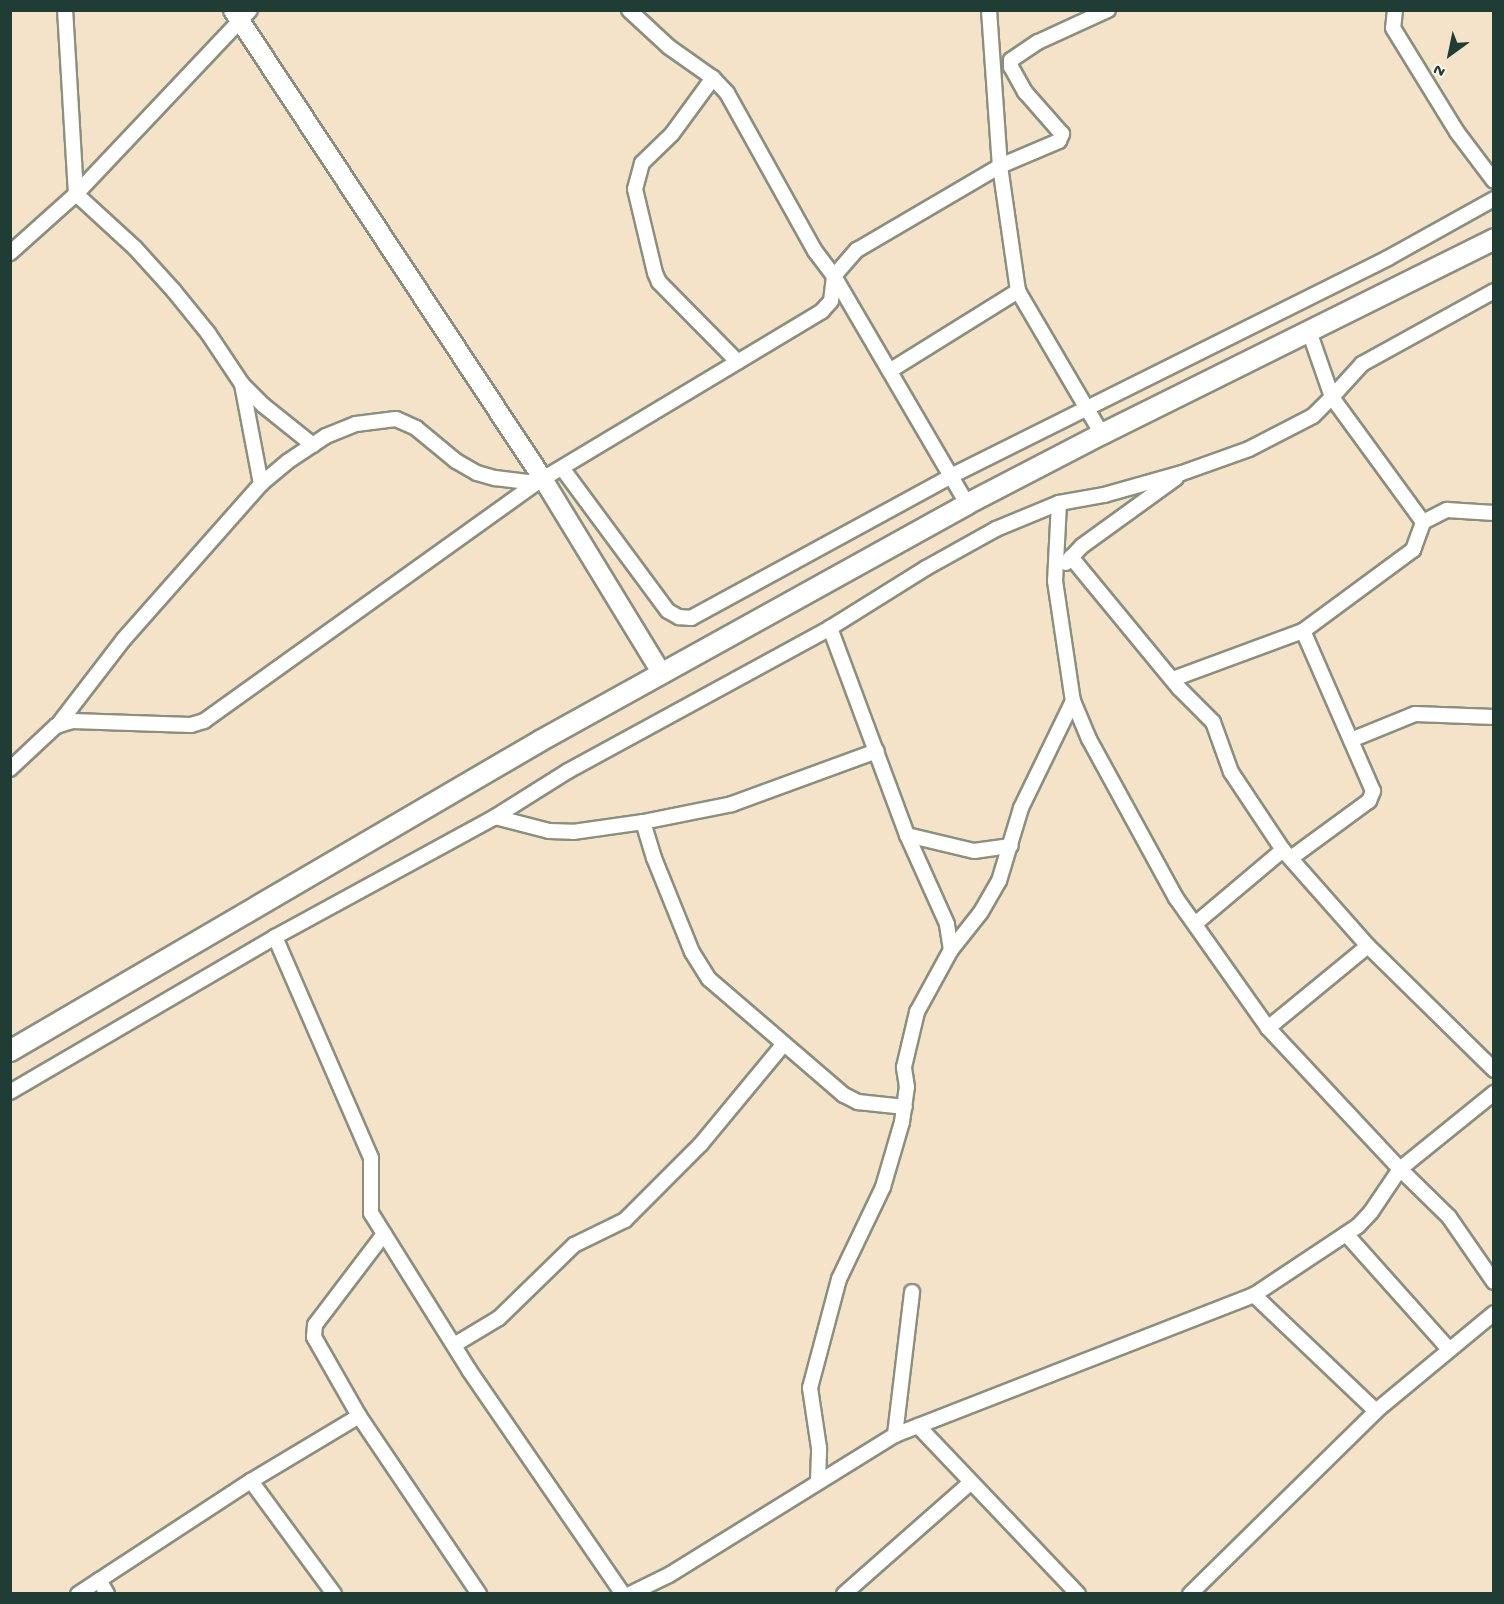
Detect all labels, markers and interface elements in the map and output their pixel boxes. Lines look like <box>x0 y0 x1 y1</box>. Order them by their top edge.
north arrow <box>1420 24 1480 84</box>
text: N <box>1430 59 1449 80</box>

